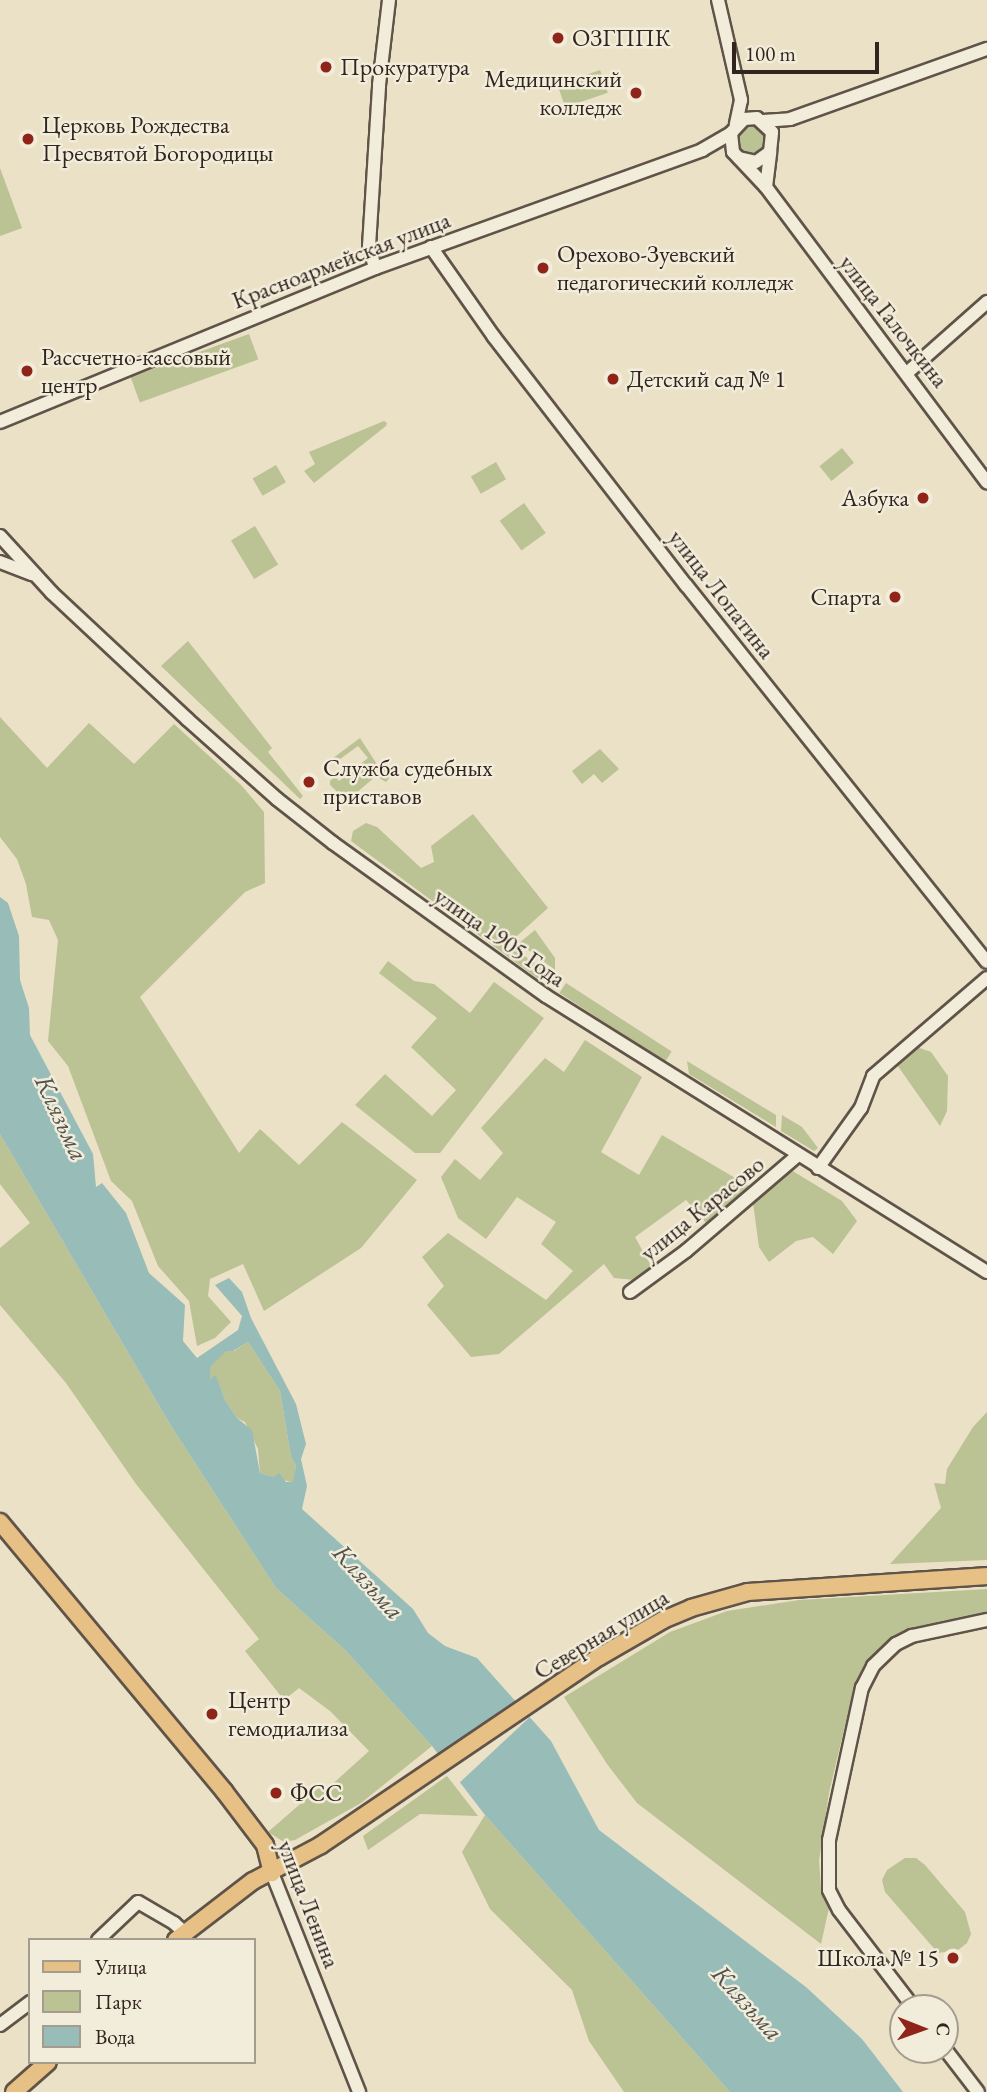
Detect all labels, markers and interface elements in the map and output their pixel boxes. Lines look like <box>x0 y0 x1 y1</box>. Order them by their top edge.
place label: ОЗГППК <box>572 24 671 52</box>
scale bar <box>735 28 882 72</box>
marker: ОЗГППК <box>550 30 566 46</box>
text: 100 m <box>745 40 796 67</box>
place label: Прокуратура <box>340 53 470 81</box>
marker: Прокуратура <box>318 59 334 75</box>
place label: Медицинский колледж <box>484 65 622 121</box>
marker: Медицинский колледж <box>628 85 644 101</box>
place label: Церковь Рождества Пресвятой Богородицы <box>42 111 274 167</box>
marker: Церковь Рождества Пресвятой Богородицы <box>20 131 36 147</box>
street label: Красноармейская улица <box>228 205 454 315</box>
place label: Орехово-Зуевский педагогический колледж <box>557 240 794 296</box>
street label: улица Галочкина <box>833 249 955 393</box>
marker: Орехово-Зуевский педагогический колледж <box>535 260 551 276</box>
place label: Рассчетно-кассовый центр <box>41 343 231 399</box>
marker: Рассчетно-кассовый центр <box>19 363 35 379</box>
place label: Детский сад № 1 <box>627 365 786 393</box>
marker: Детский сад № 1 <box>605 371 621 387</box>
place label: Азбука <box>841 484 909 512</box>
marker: Азбука <box>915 490 931 506</box>
street label: улица Лопатина <box>663 524 781 664</box>
place label: Спарта <box>810 583 881 611</box>
marker: Спарта <box>887 589 903 605</box>
place label: Служба судебных приставов <box>323 754 492 810</box>
marker: Служба судебных приставов <box>301 774 317 790</box>
street label: улица 1905 Года <box>429 881 571 993</box>
water label: Клязьма <box>28 1070 94 1166</box>
street label: улица Карасово <box>634 1149 770 1267</box>
water label: Клязьма <box>326 1538 410 1626</box>
street label: Северная улица <box>528 1583 674 1685</box>
place label: Центр гемодиализа <box>228 1686 348 1742</box>
marker: Центр гемодиализа <box>202 1704 222 1724</box>
place label: ФСС <box>290 1779 342 1807</box>
marker: ФСС <box>268 1785 284 1801</box>
street label: улица Ленина <box>271 1836 347 1972</box>
legend <box>28 1938 256 2064</box>
place label: Школа № 15 <box>817 1944 939 1972</box>
marker: Школа № 15 <box>945 1950 961 1966</box>
text: Улица <box>95 1953 147 1980</box>
water label: Клязьма <box>705 1959 789 2047</box>
text: Парк <box>95 1988 142 2015</box>
north arrow <box>889 1994 959 2064</box>
text: С <box>931 2022 956 2036</box>
text: Вода <box>95 2023 135 2050</box>

